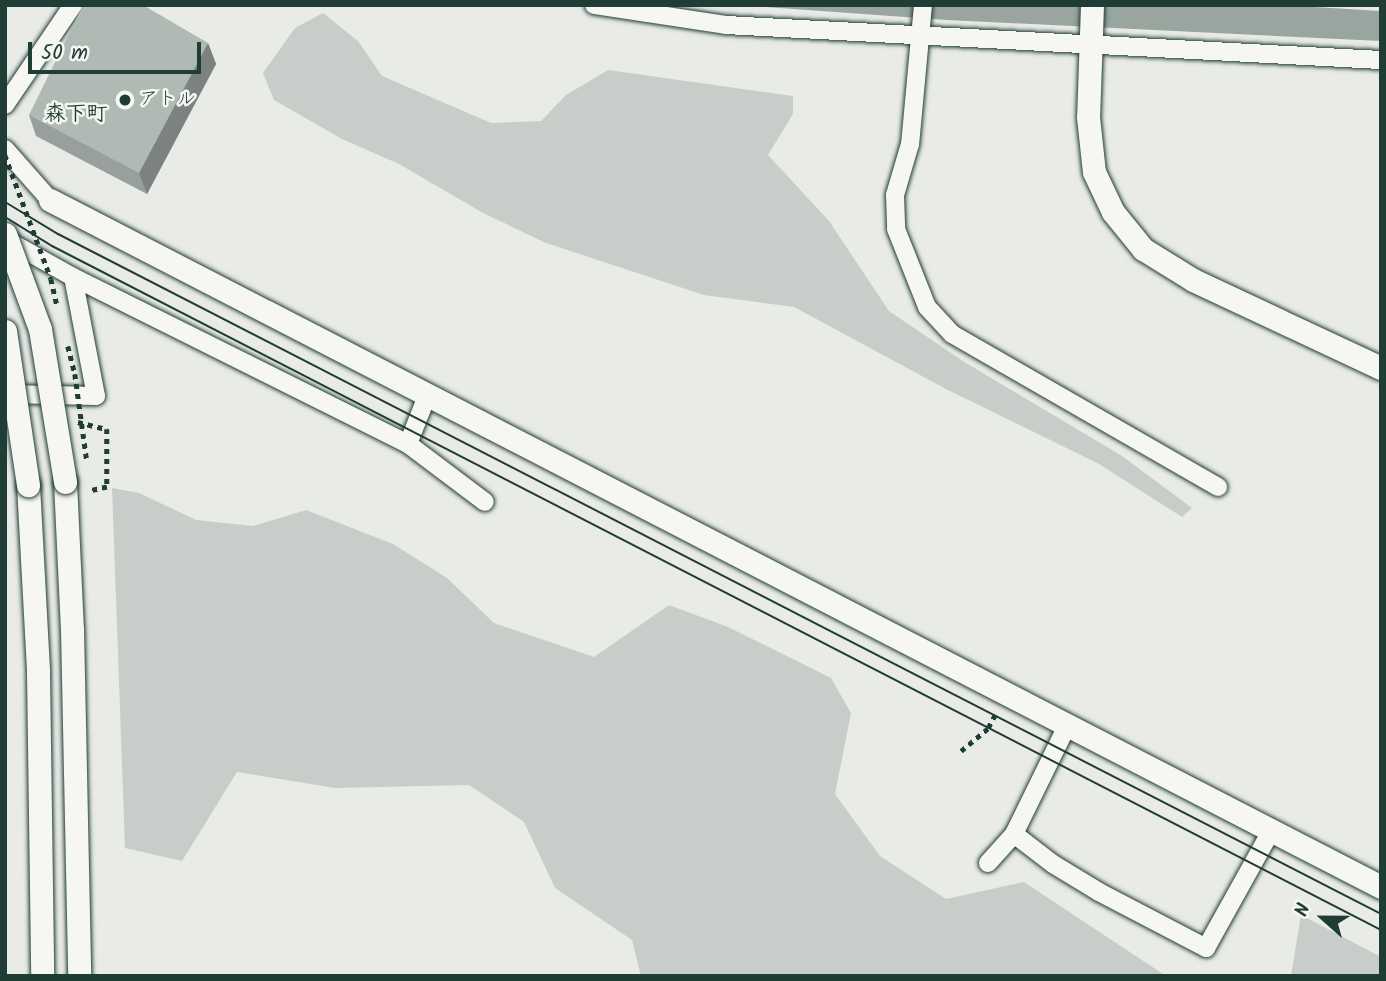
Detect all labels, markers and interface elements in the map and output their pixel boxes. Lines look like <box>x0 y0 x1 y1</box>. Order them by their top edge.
scale bar <box>32 28 205 72</box>
text: 50 m <box>41 37 88 70</box>
place label: アトル <box>139 89 196 111</box>
marker: アトル <box>117 92 133 108</box>
district label: 森下町 <box>45 102 107 128</box>
north arrow <box>1288 883 1358 953</box>
text: N <box>1287 899 1320 921</box>

